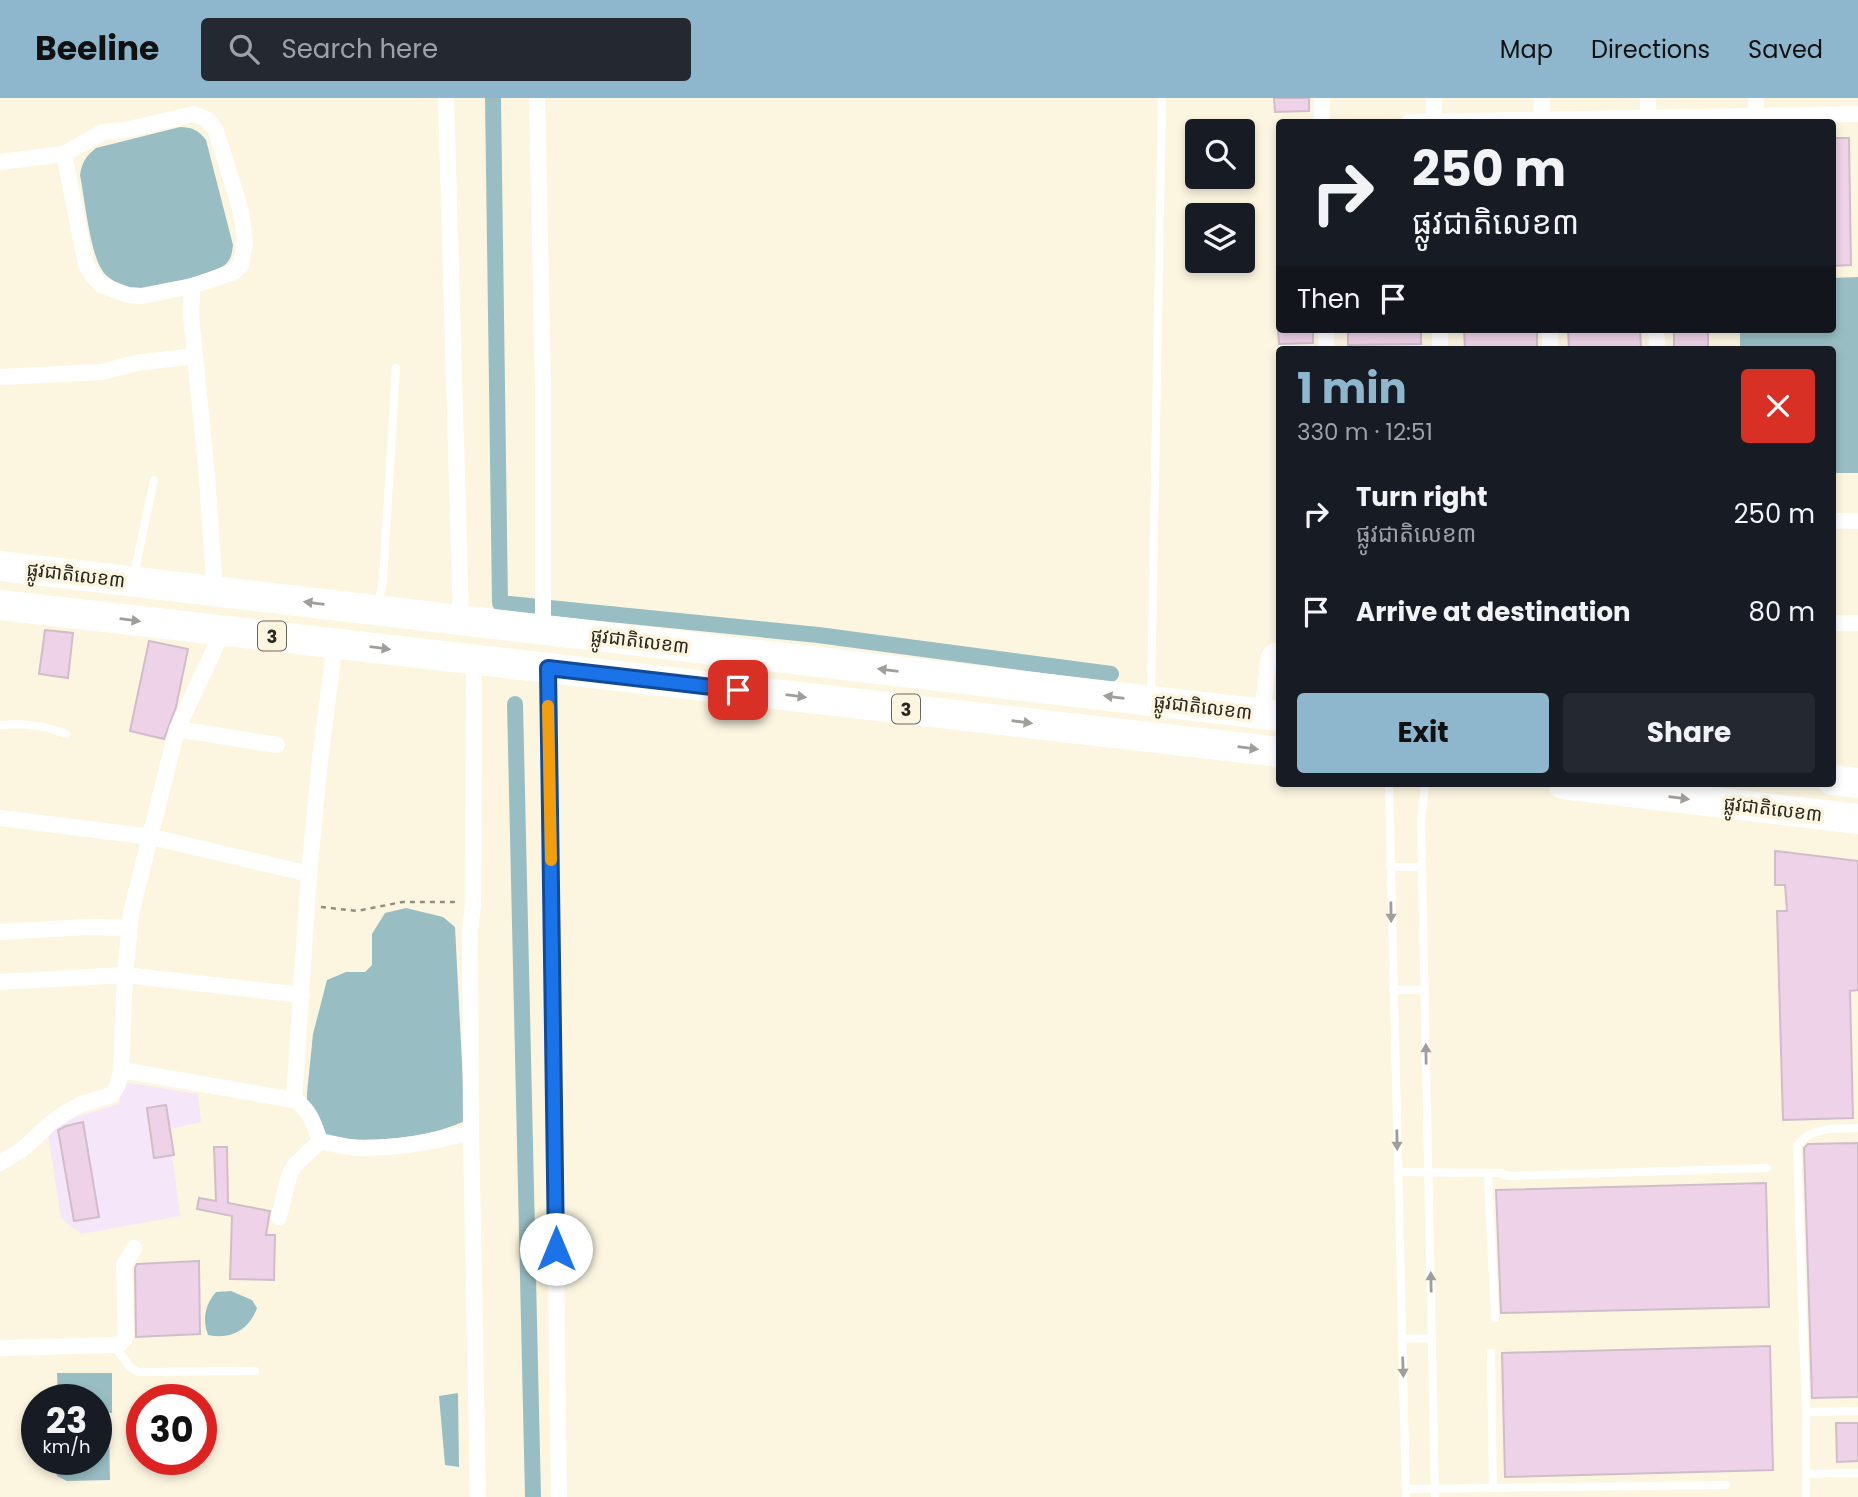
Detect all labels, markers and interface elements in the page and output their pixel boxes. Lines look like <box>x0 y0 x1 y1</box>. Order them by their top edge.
search box <box>201 18 691 81</box>
text: Beeline <box>35 25 159 72</box>
icon: search <box>225 30 263 68</box>
text: Search here <box>281 31 438 67</box>
text: Map <box>1500 33 1553 66</box>
text: Directions <box>1591 33 1710 66</box>
text: Saved <box>1748 33 1823 66</box>
map controls <box>1185 119 1255 273</box>
button: search <box>1185 119 1255 189</box>
text: 250 m <box>1412 135 1566 203</box>
icon: right <box>1297 147 1388 238</box>
text: ផ្លូវជាតិលេខ៣ <box>1412 200 1579 245</box>
button: layers <box>1185 203 1255 273</box>
icon: arrive <box>1374 280 1412 318</box>
text: Then <box>1297 281 1360 317</box>
text: 1 min <box>1297 359 1407 418</box>
button: close <box>1741 369 1815 443</box>
text: 330 m · 12:51 <box>1297 416 1433 448</box>
text: Turn right <box>1356 479 1488 515</box>
icon: right <box>1297 495 1335 533</box>
text: 250 m <box>1734 496 1815 532</box>
text: ផ្លូវជាតិលេខ៣ <box>1356 518 1476 550</box>
street label: ផ្លូវជាតិលេខ៣ <box>25 556 127 598</box>
icon: arrive <box>1297 593 1335 631</box>
text: Arrive at destination <box>1356 594 1631 630</box>
text: 80 m <box>1749 594 1815 630</box>
one-way arrow <box>302 597 324 608</box>
one-way arrow <box>119 614 141 625</box>
road number: 3 <box>258 622 286 650</box>
street label: ផ្លូវជាតិលេខ៣ <box>589 622 691 664</box>
one-way arrow <box>369 643 391 654</box>
pin <box>708 660 768 720</box>
one-way arrow <box>877 665 899 676</box>
icon: arrive <box>719 671 757 709</box>
street label: ផ្លូវជាតិលេខ៣ <box>1152 688 1254 730</box>
one-way arrow <box>785 691 807 702</box>
one-way arrow <box>1103 691 1125 702</box>
button: Exit <box>1297 693 1549 773</box>
button: Share <box>1563 693 1815 773</box>
road number: 3 <box>892 694 920 724</box>
one-way arrow <box>1011 717 1033 728</box>
one-way arrow <box>1237 743 1259 754</box>
street label: ផ្លូវជាតិលេខ៣ <box>1722 790 1824 832</box>
one-way arrow <box>1669 792 1691 803</box>
one-way arrow <box>1386 902 1397 924</box>
one-way arrow <box>1420 1043 1431 1065</box>
one-way arrow <box>1391 1129 1403 1151</box>
position arrow <box>519 1212 593 1286</box>
one-way arrow <box>1425 1271 1436 1293</box>
one-way arrow <box>1397 1357 1408 1379</box>
speed limit sign: 30 <box>126 1384 217 1475</box>
text: 23 <box>46 1396 87 1445</box>
text: km/h <box>43 1434 90 1459</box>

